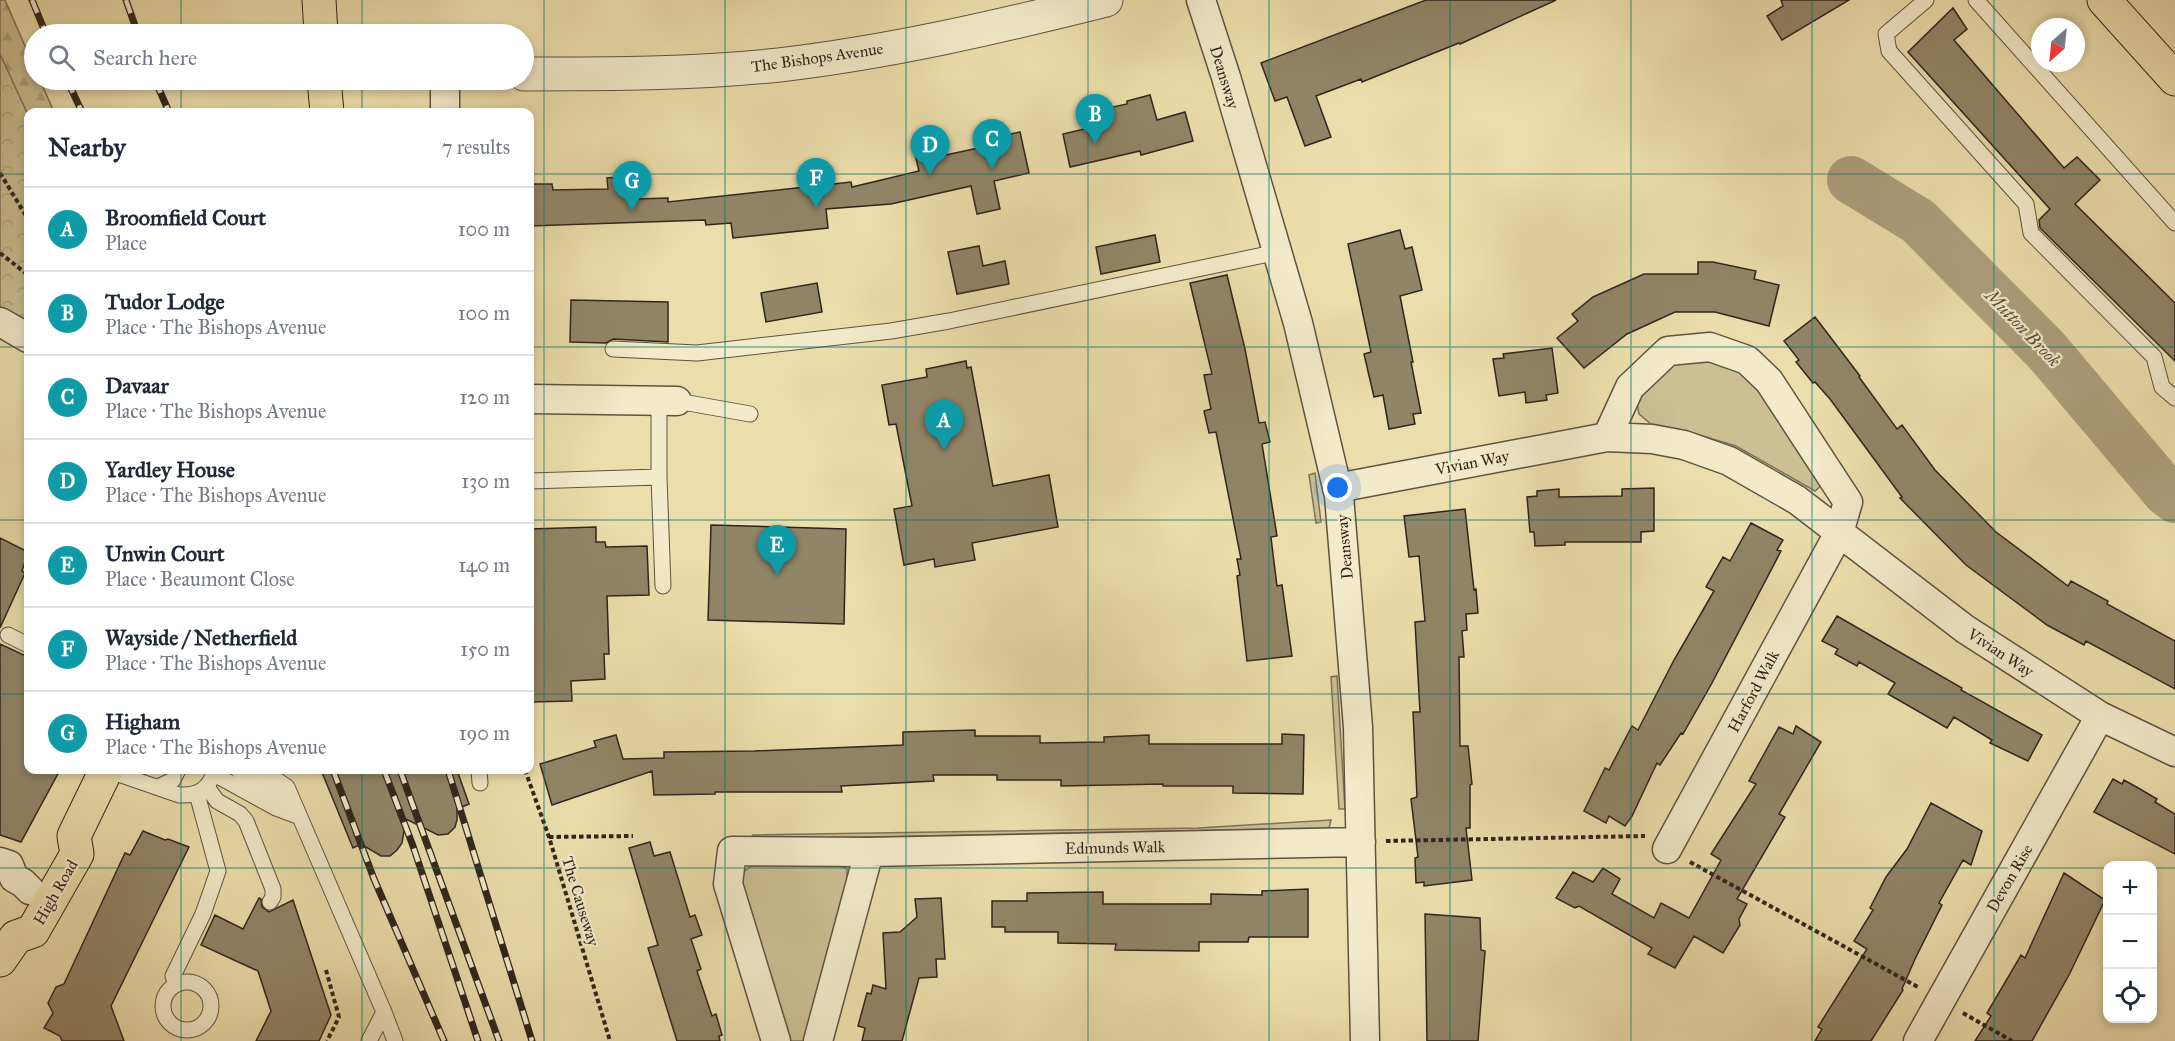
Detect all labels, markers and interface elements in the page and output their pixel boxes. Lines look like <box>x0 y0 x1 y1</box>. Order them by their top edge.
north arrow <box>2031 18 2085 72</box>
search box <box>24 24 534 90</box>
street label: The Bishops Avenue <box>750 39 885 76</box>
icon: search <box>45 41 78 74</box>
street label: Deansway <box>1206 43 1243 111</box>
text: Search here <box>93 44 197 71</box>
pin: B <box>1076 94 1114 144</box>
pin: C <box>972 120 1012 169</box>
pin: D <box>910 126 950 175</box>
text: Nearby <box>48 131 126 163</box>
text: 7 results <box>442 135 510 159</box>
pin: F <box>796 158 836 208</box>
pin: G <box>612 162 652 211</box>
text: Broomfield Court <box>105 204 266 231</box>
text: A <box>61 217 74 241</box>
text: 100 m <box>458 217 510 241</box>
text: Place <box>105 231 147 255</box>
water label: Mutton Brook <box>1979 283 2065 371</box>
text: Tudor Lodge <box>105 288 225 315</box>
text: B <box>61 301 74 325</box>
text: 100 m <box>458 301 510 325</box>
text: Place · The Bishops Avenue <box>105 315 326 339</box>
text: Davaar <box>105 372 169 399</box>
text: C <box>61 385 74 409</box>
text: 120 m <box>459 385 510 409</box>
text: Place · The Bishops Avenue <box>105 399 326 423</box>
pin: A <box>924 400 964 450</box>
street label: Vivian Way <box>1433 446 1511 479</box>
text: Yardley House <box>105 456 235 483</box>
text: D <box>60 469 75 493</box>
text: 130 m <box>461 469 510 493</box>
your location <box>1323 473 1352 502</box>
text: Place · The Bishops Avenue <box>105 483 326 507</box>
street label: Deansway <box>1332 513 1357 580</box>
pin: E <box>758 526 796 575</box>
text: Unwin Court <box>105 540 225 567</box>
text: E <box>60 553 75 577</box>
text: 140 m <box>458 553 510 577</box>
text: Place · Beaumont Close <box>105 567 295 591</box>
text: Wayside / Netherfield <box>105 624 297 651</box>
street label: Vivian Way <box>1963 624 2038 681</box>
text: F <box>61 637 74 661</box>
text: 150 m <box>460 637 510 661</box>
street label: Harford Walk <box>1724 646 1783 736</box>
text: Place · The Bishops Avenue <box>105 651 326 675</box>
text: Higham <box>105 708 180 735</box>
text: G <box>60 721 75 745</box>
text: 190 m <box>459 721 510 745</box>
text: Place · The Bishops Avenue <box>105 735 326 759</box>
street label: Edmunds Walk <box>1065 837 1166 858</box>
street label: Devon Rise <box>1982 841 2037 916</box>
street label: The Causeway <box>558 854 603 949</box>
street label: High Road <box>29 856 83 929</box>
map controls <box>2103 861 2157 1023</box>
button: + <box>2103 861 2157 915</box>
button: − <box>2103 915 2157 969</box>
button: locate <box>2103 969 2157 1023</box>

